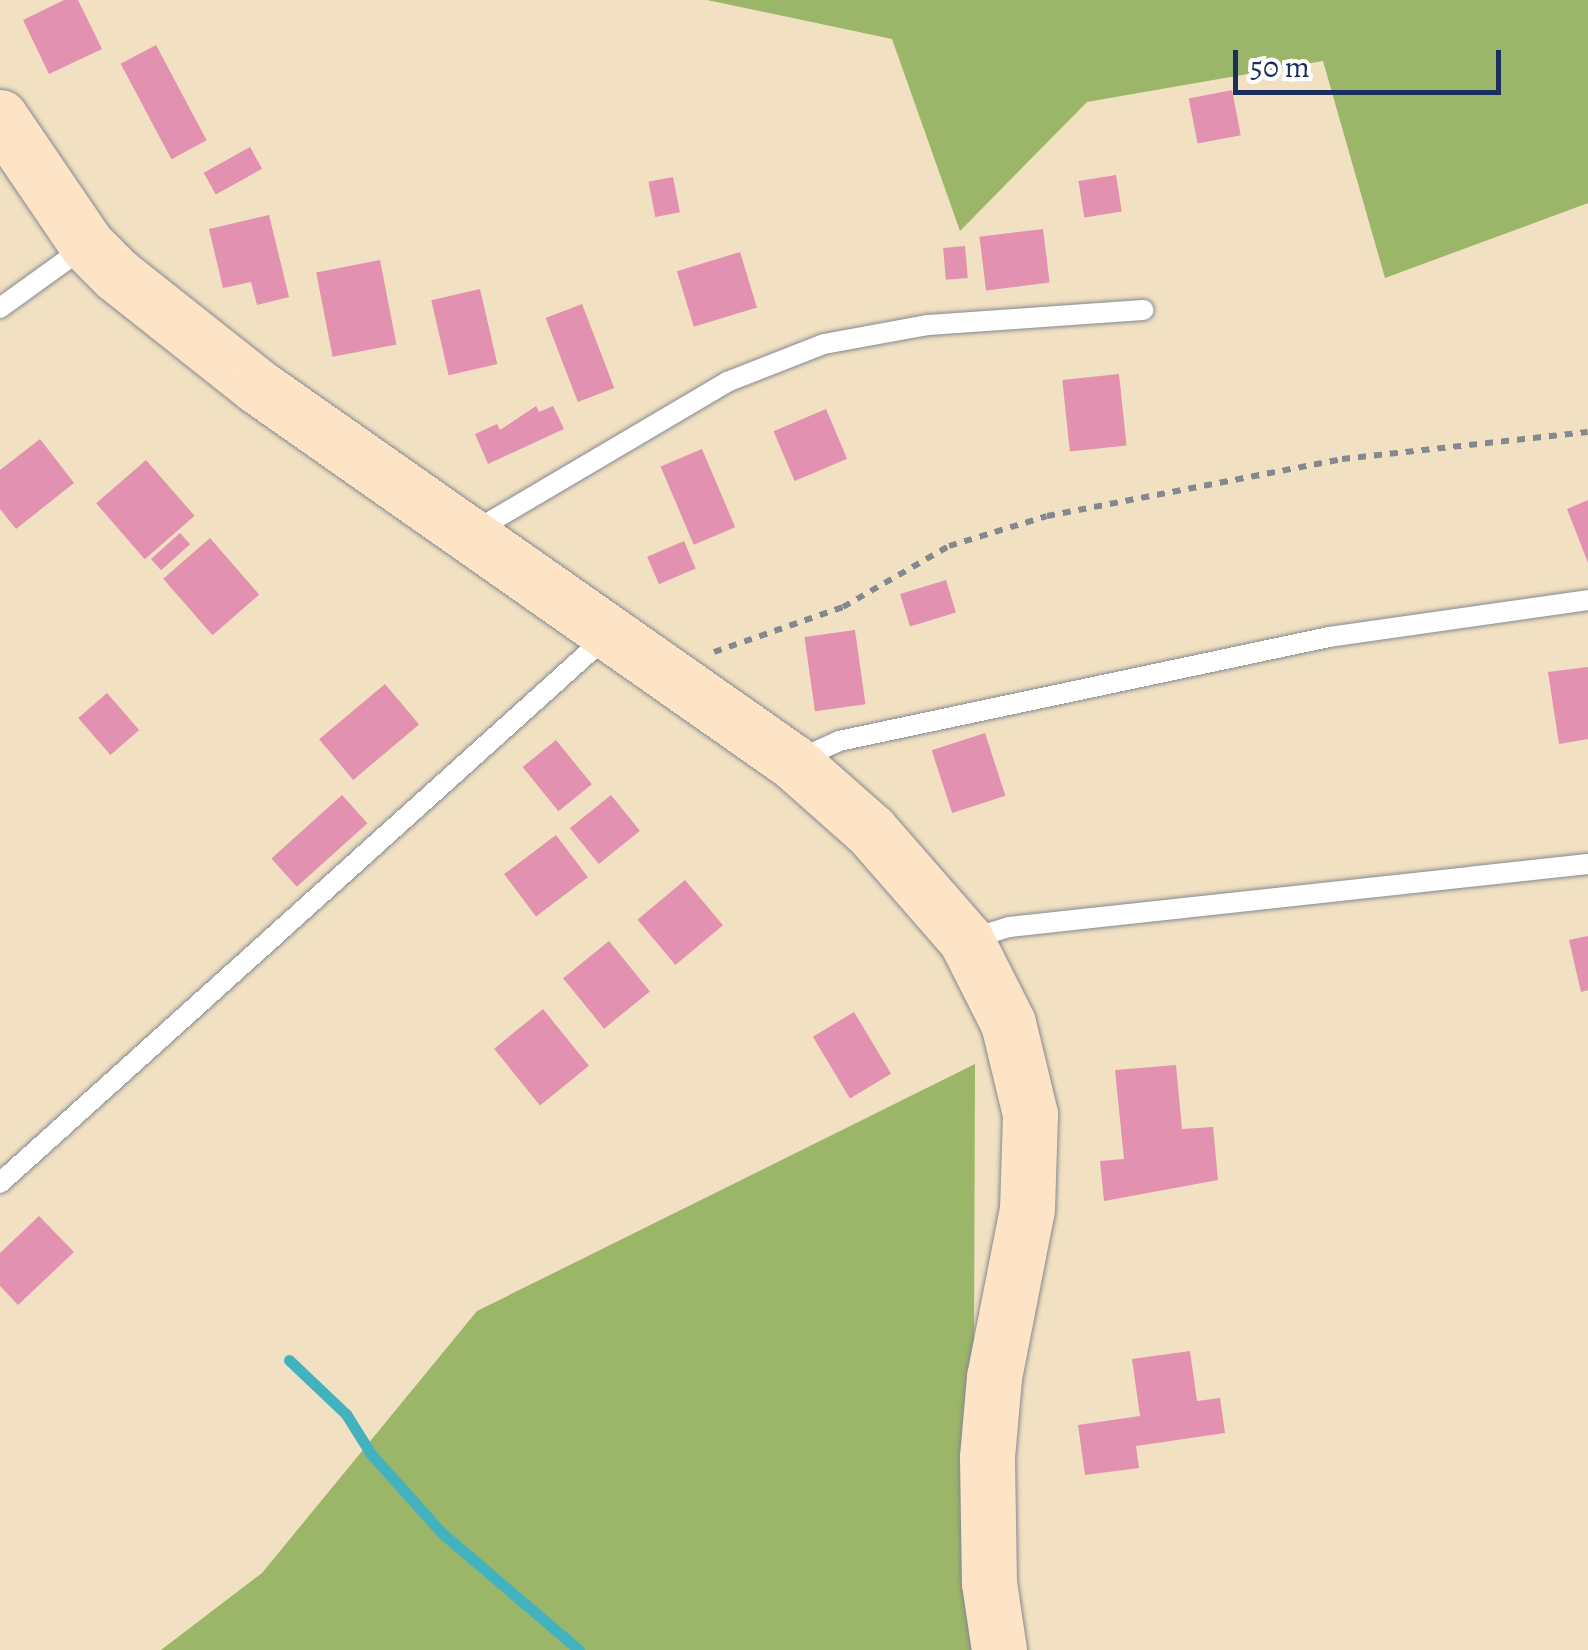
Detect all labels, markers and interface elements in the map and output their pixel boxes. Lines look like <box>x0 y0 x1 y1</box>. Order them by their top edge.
scale bar <box>1238 30 1506 92</box>
text: 50 m <box>1250 47 1310 87</box>

